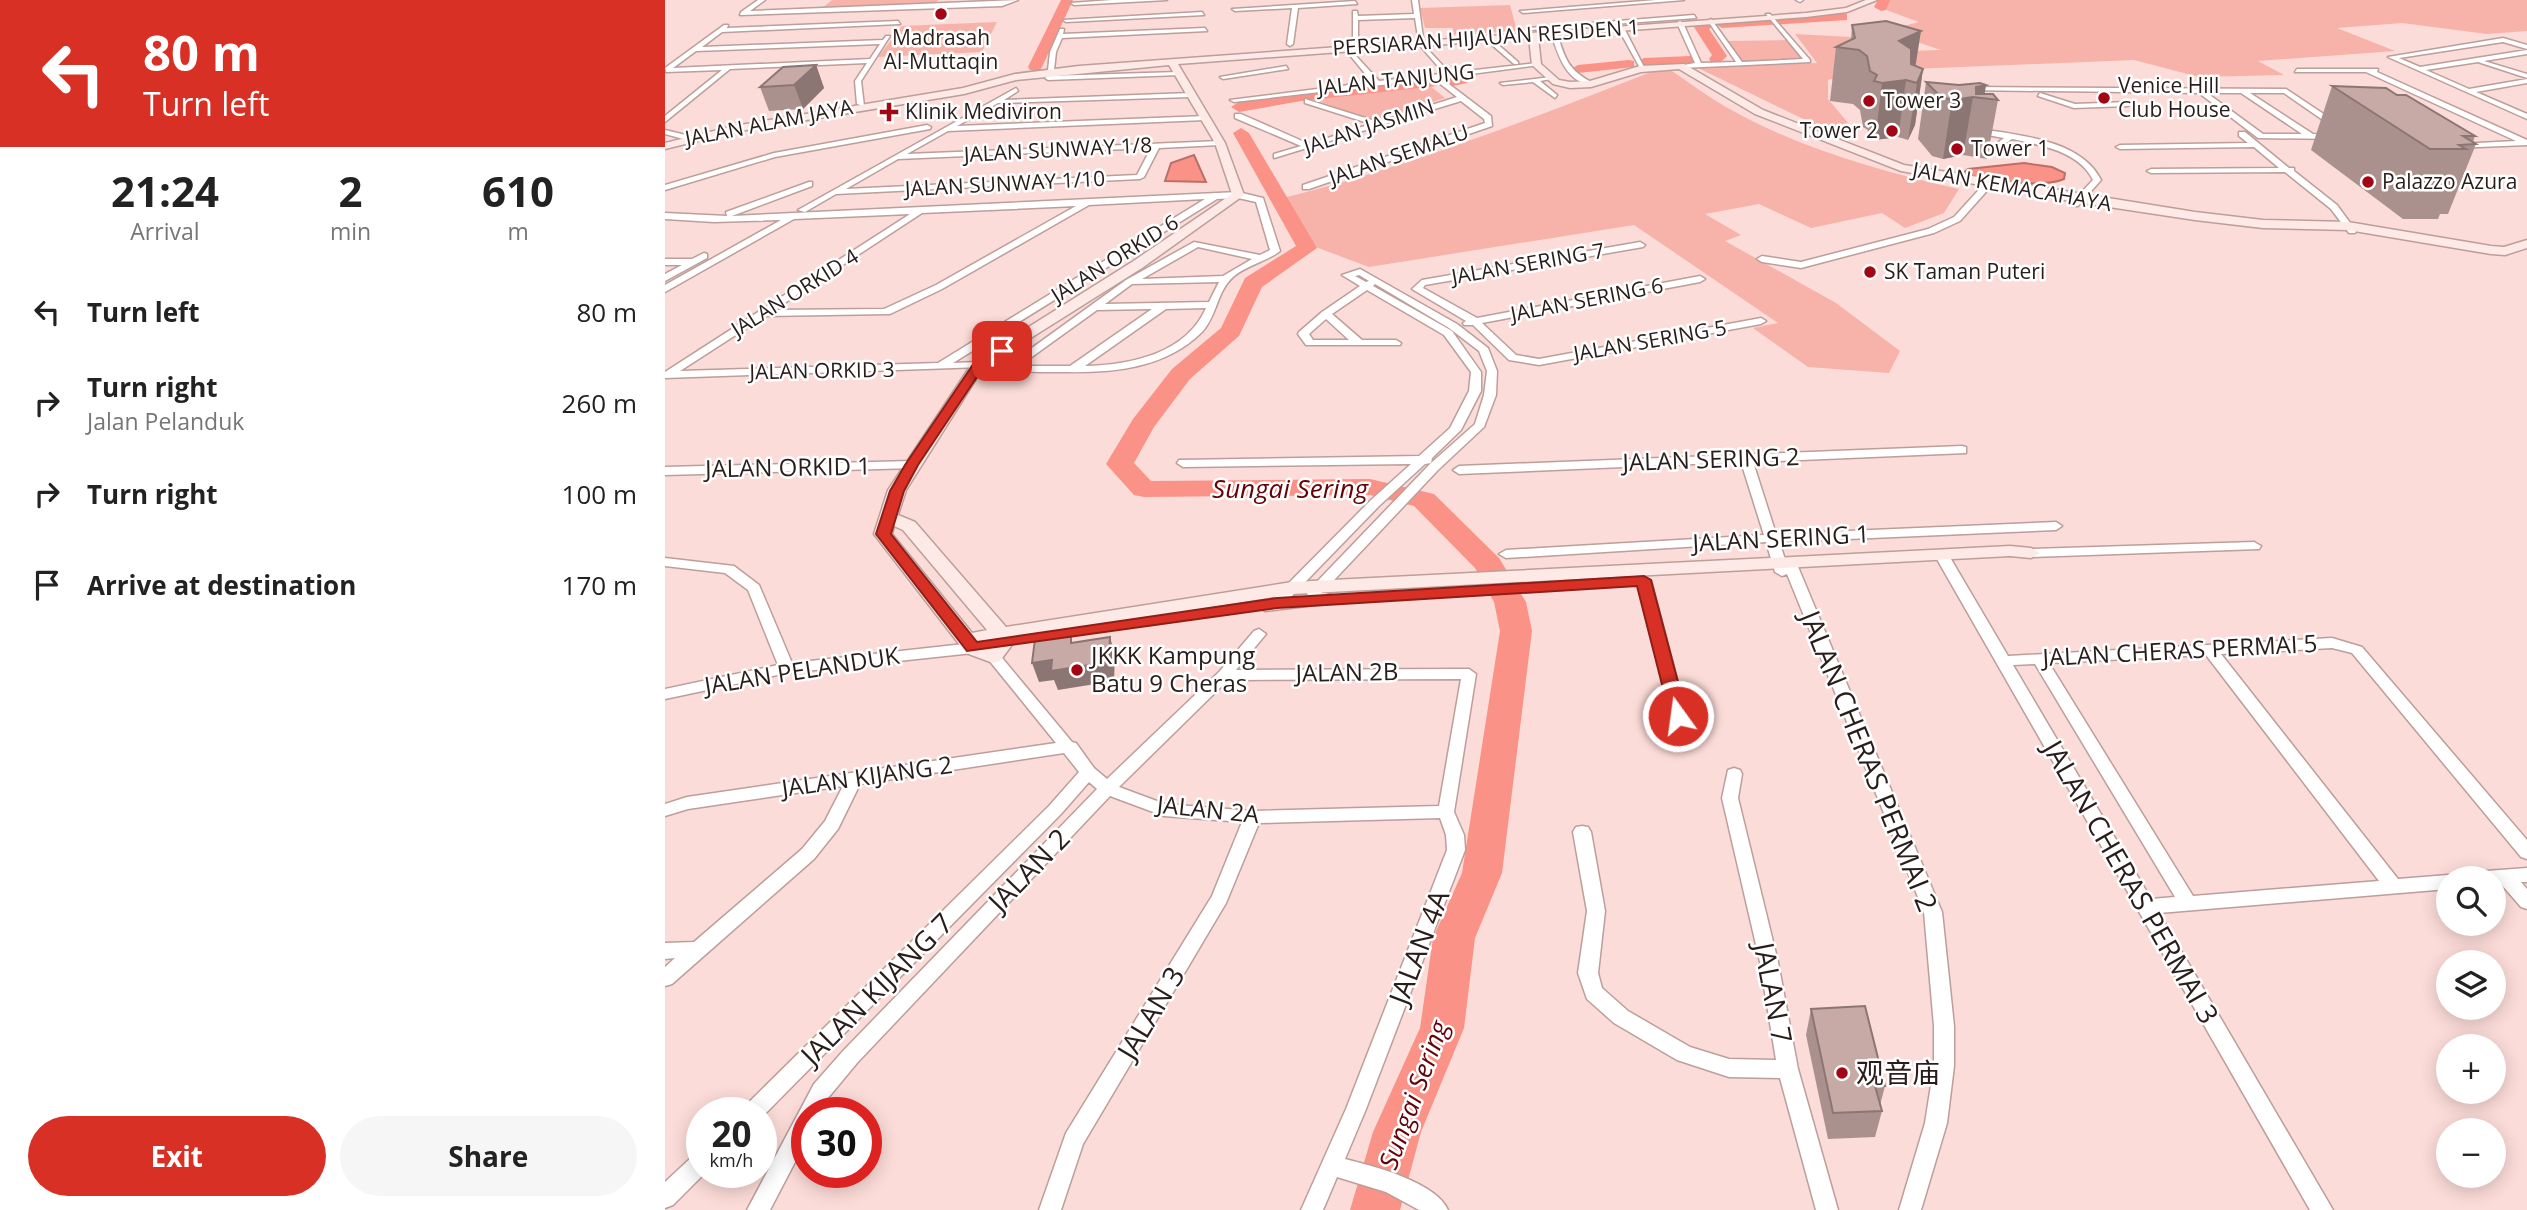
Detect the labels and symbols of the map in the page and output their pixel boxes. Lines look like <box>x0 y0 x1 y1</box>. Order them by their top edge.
marker: Madrasah Al-Muttaqin <box>933 6 949 22</box>
street label: PERSIARAN HIJAUAN RESIDEN 1 <box>1331 12 1640 62</box>
place label: Madrasah Al-Muttaqin <box>884 23 998 75</box>
street label: JALAN TANJUNG <box>1314 57 1475 101</box>
place label: Venice Hill Club House <box>2118 71 2231 123</box>
place label: Tower 3 <box>1883 86 1961 114</box>
marker: Venice Hill Club House <box>2096 90 2112 106</box>
street label: JALAN ALAM JAYA <box>681 92 856 152</box>
street label: JALAN JASMIN <box>1298 92 1437 161</box>
marker: Tower 3 <box>1861 93 1877 109</box>
place label: Klinik Mediviron <box>905 97 1062 125</box>
marker: Klinik Mediviron <box>879 102 899 122</box>
place label: Tower 2 <box>1800 116 1878 144</box>
street label: JALAN SEMALU <box>1323 117 1472 192</box>
marker: Tower 2 <box>1884 123 1900 139</box>
street label: JALAN SUNWAY 1/8 <box>961 130 1153 168</box>
place label: Tower 1 <box>1971 134 2049 162</box>
marker: Tower 1 <box>1949 141 1965 157</box>
street label: JALAN KEMACAHAYA <box>1909 154 2114 217</box>
street label: JALAN SUNWAY 1/10 <box>902 164 1106 202</box>
place label: Palazzo Azura <box>2382 167 2517 195</box>
marker: Palazzo Azura <box>2360 174 2376 190</box>
street label: JALAN ORKID 6 <box>1044 208 1183 310</box>
street label: JALAN SERING 7 <box>1447 236 1607 291</box>
street label: JALAN ORKID 4 <box>724 242 863 344</box>
place label: SK Taman Puteri <box>1884 257 2045 285</box>
marker: SK Taman Puteri <box>1862 264 1878 280</box>
street label: JALAN SERING 6 <box>1506 270 1666 328</box>
street label: JALAN SERING 5 <box>1569 313 1729 368</box>
pin <box>972 321 1032 381</box>
street label: JALAN ORKID 3 <box>747 355 895 385</box>
street label: JALAN SERING 2 <box>1620 439 1800 478</box>
street label: JALAN ORKID 1 <box>703 449 871 484</box>
water label: Sungai Sering <box>1212 470 1369 506</box>
street label: JALAN SERING 1 <box>1690 516 1870 559</box>
street label: JALAN CHERAS PERMAI 2 <box>1791 602 1948 917</box>
street label: JALAN CHERAS PERMAI 5 <box>2040 626 2318 673</box>
street label: JALAN PELANDUK <box>700 638 902 702</box>
place label: JKKK Kampung Batu 9 Cheras <box>1089 638 1255 699</box>
street label: JALAN 2B <box>1293 654 1399 689</box>
marker: JKKK Kampung Batu 9 Cheras <box>1069 662 1085 678</box>
position arrow <box>1641 679 1715 753</box>
street label: JALAN CHERAS PERMAI 3 <box>2034 730 2229 1030</box>
street label: JALAN KIJANG 2 <box>777 747 954 804</box>
street label: JALAN 2A <box>1153 787 1262 830</box>
street label: JALAN 2 <box>977 819 1077 921</box>
street label: JALAN 4A <box>1378 884 1457 1012</box>
street label: JALAN KIJANG 7 <box>790 904 961 1075</box>
street label: JALAN 7 <box>1745 936 1802 1046</box>
street label: JALAN 3 <box>1106 959 1193 1069</box>
water label: Sungai Sering <box>1369 1014 1457 1174</box>
place label: 观音庙 <box>1856 1053 1940 1091</box>
marker: 观音庙 <box>1834 1065 1850 1081</box>
speed limit sign: 30 <box>791 1097 882 1188</box>

